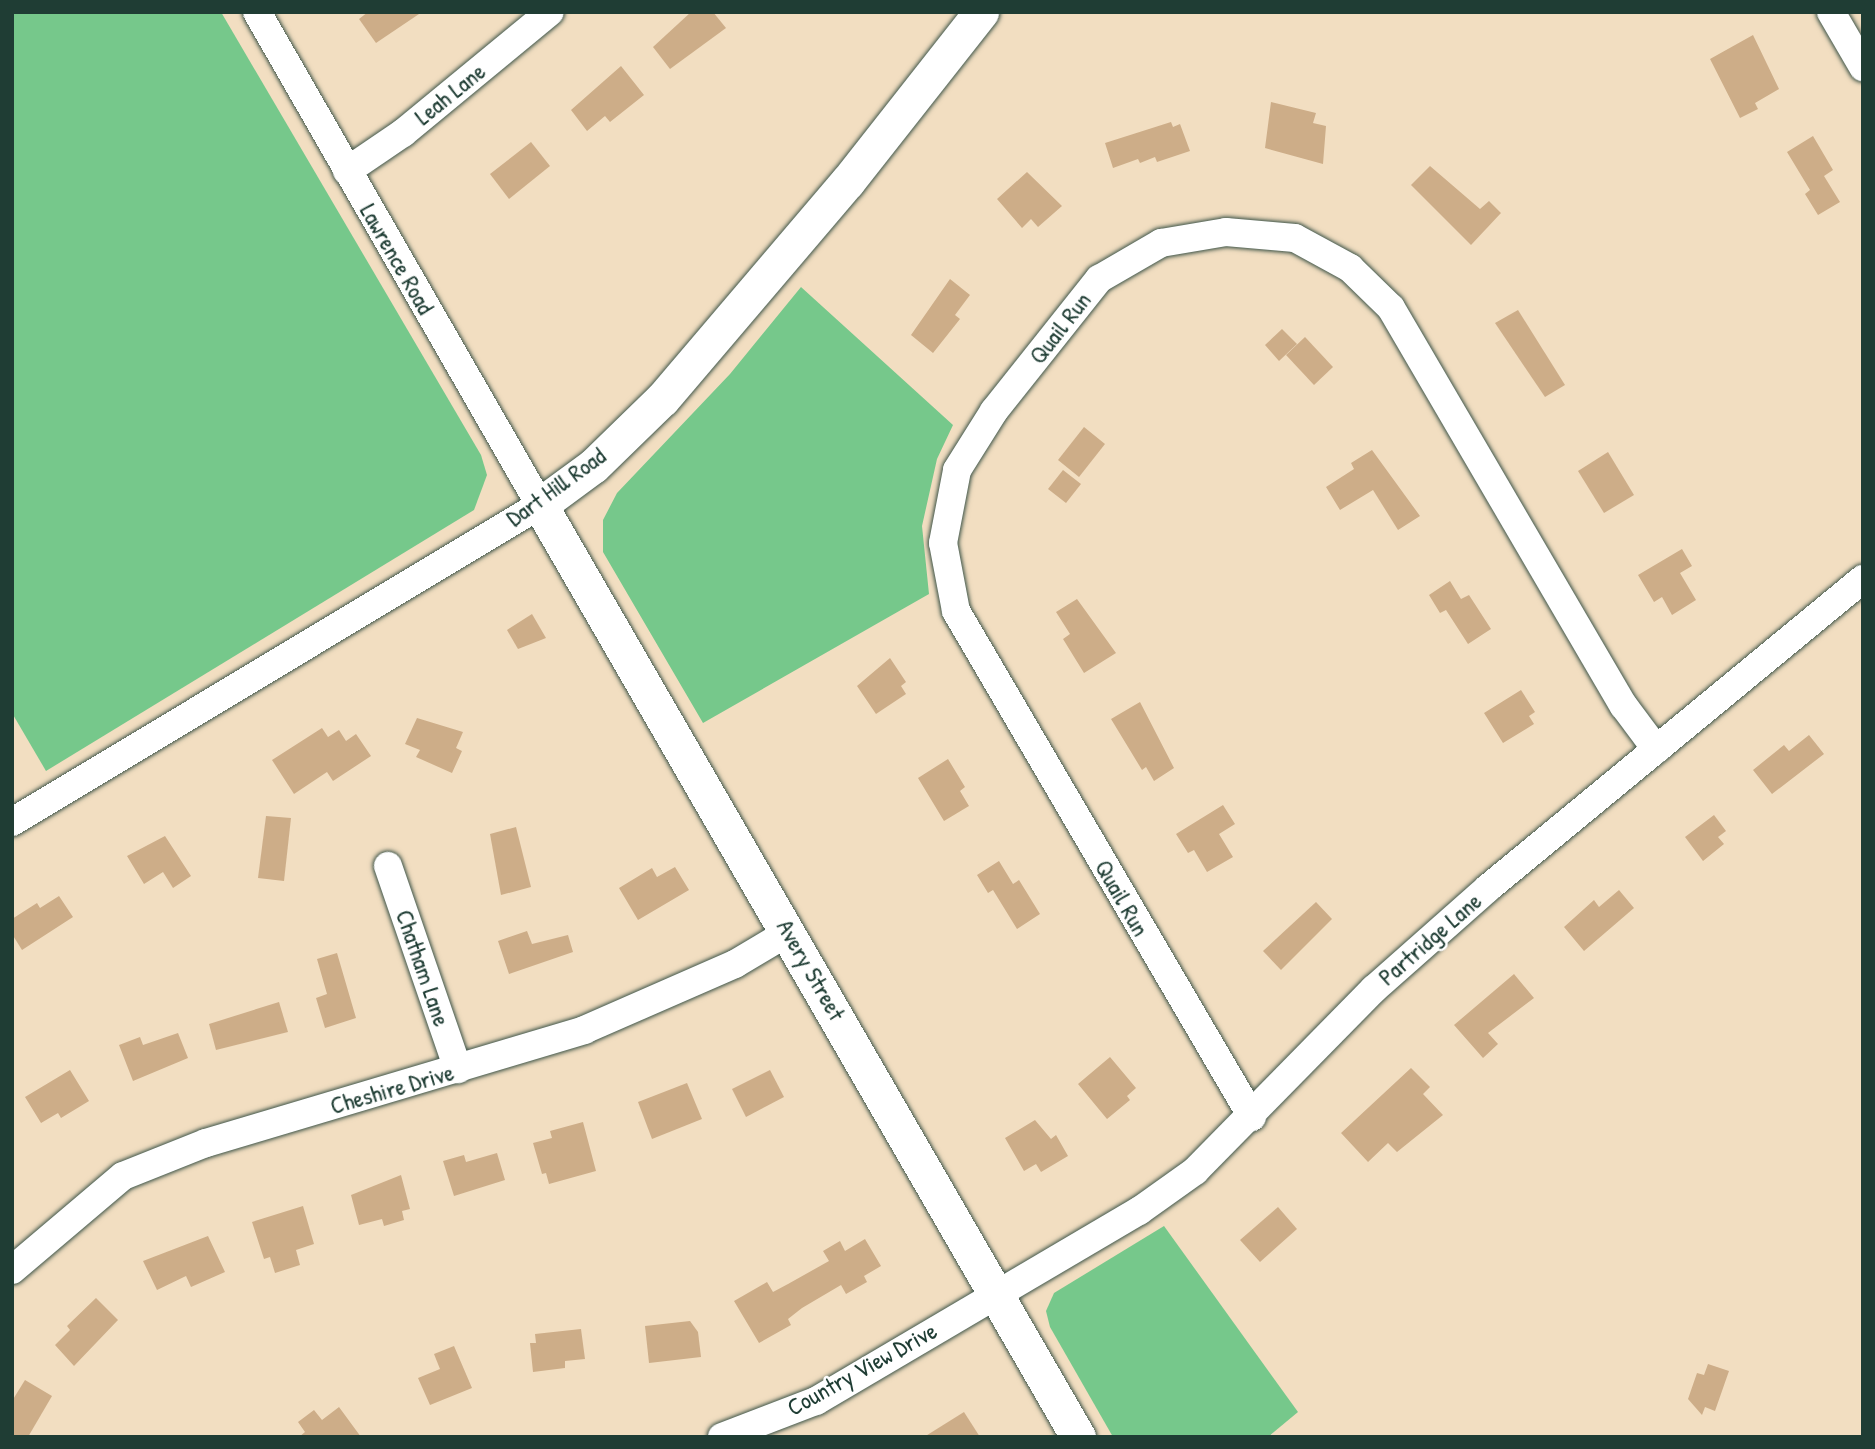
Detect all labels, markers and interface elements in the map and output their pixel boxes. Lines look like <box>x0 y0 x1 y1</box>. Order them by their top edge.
street label: Leah Lane <box>409 57 491 131</box>
street label: Lawrence Road <box>354 199 440 319</box>
street label: Quail Run <box>1023 286 1097 370</box>
street label: Dart Hill Road <box>501 441 611 533</box>
street label: Quail Run <box>1089 855 1155 941</box>
street label: Partridge Lane <box>1373 887 1487 991</box>
street label: Chatham Lane <box>390 906 456 1030</box>
street label: Avery Street <box>771 914 851 1026</box>
street label: Cheshire Drive <box>327 1058 457 1120</box>
street label: Country View Drive <box>782 1316 942 1422</box>

